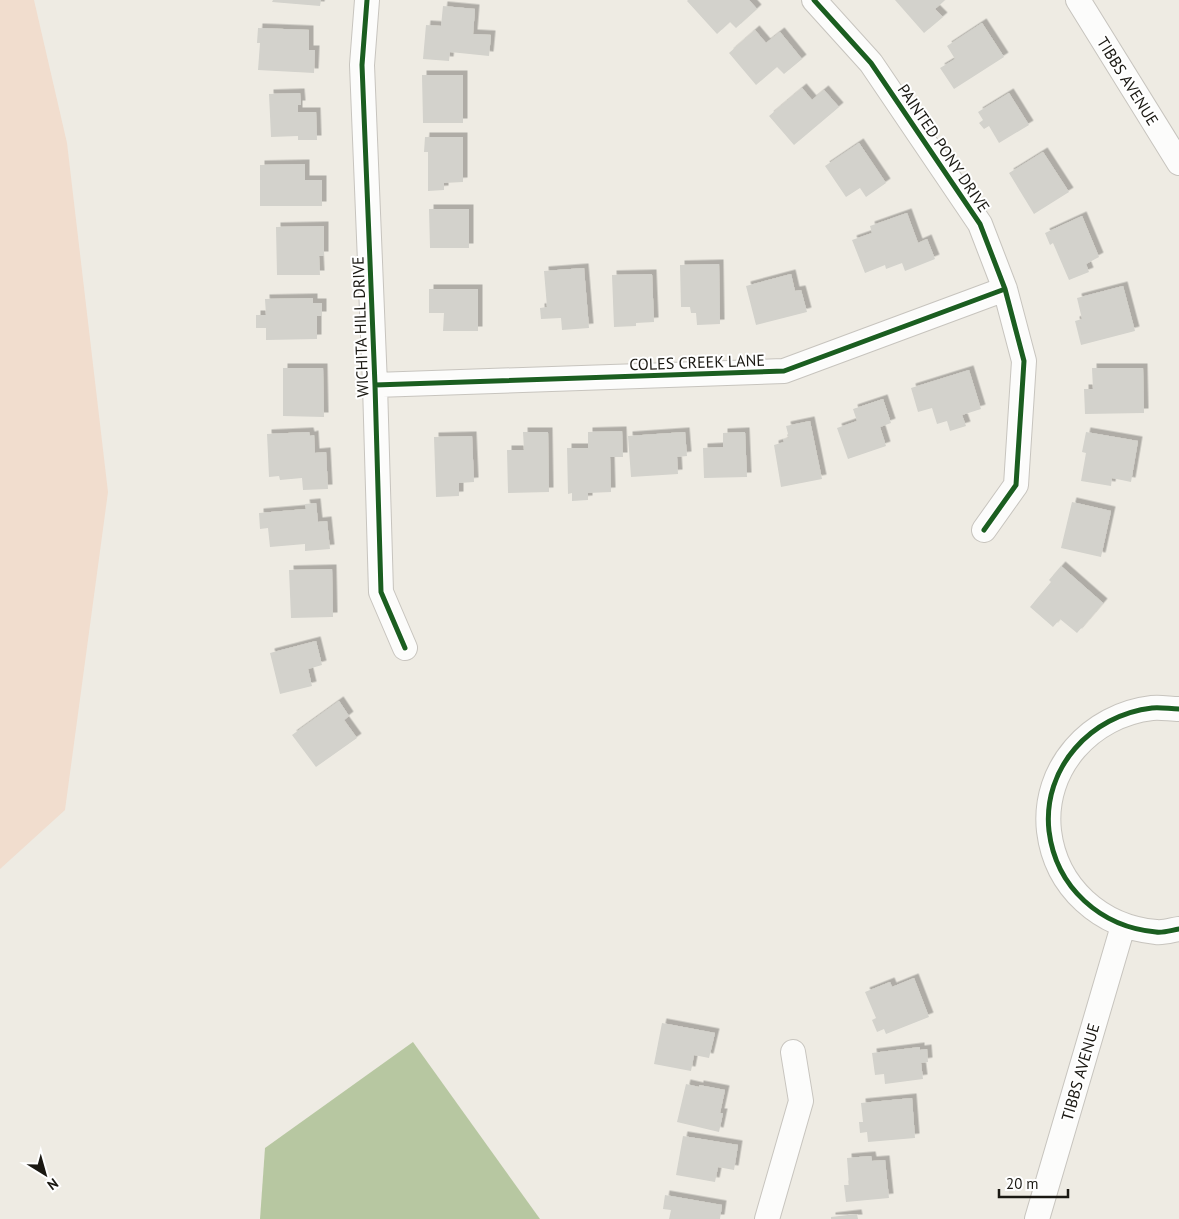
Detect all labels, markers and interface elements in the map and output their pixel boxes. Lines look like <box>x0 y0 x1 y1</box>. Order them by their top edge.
street label: TIBBS AVENUE <box>1093 33 1163 129</box>
street label: PAINTED PONY DRIVE <box>894 80 994 216</box>
street label: WICHITA HILL DRIVE <box>348 256 372 398</box>
street label: COLES CREEK LANE <box>629 350 765 374</box>
street label: TIBBS AVENUE <box>1057 1021 1103 1123</box>
north arrow <box>20 1149 70 1199</box>
scale bar <box>999 1166 1068 1198</box>
text: N <box>44 1174 62 1194</box>
text: 20 m <box>1006 1174 1039 1193</box>

